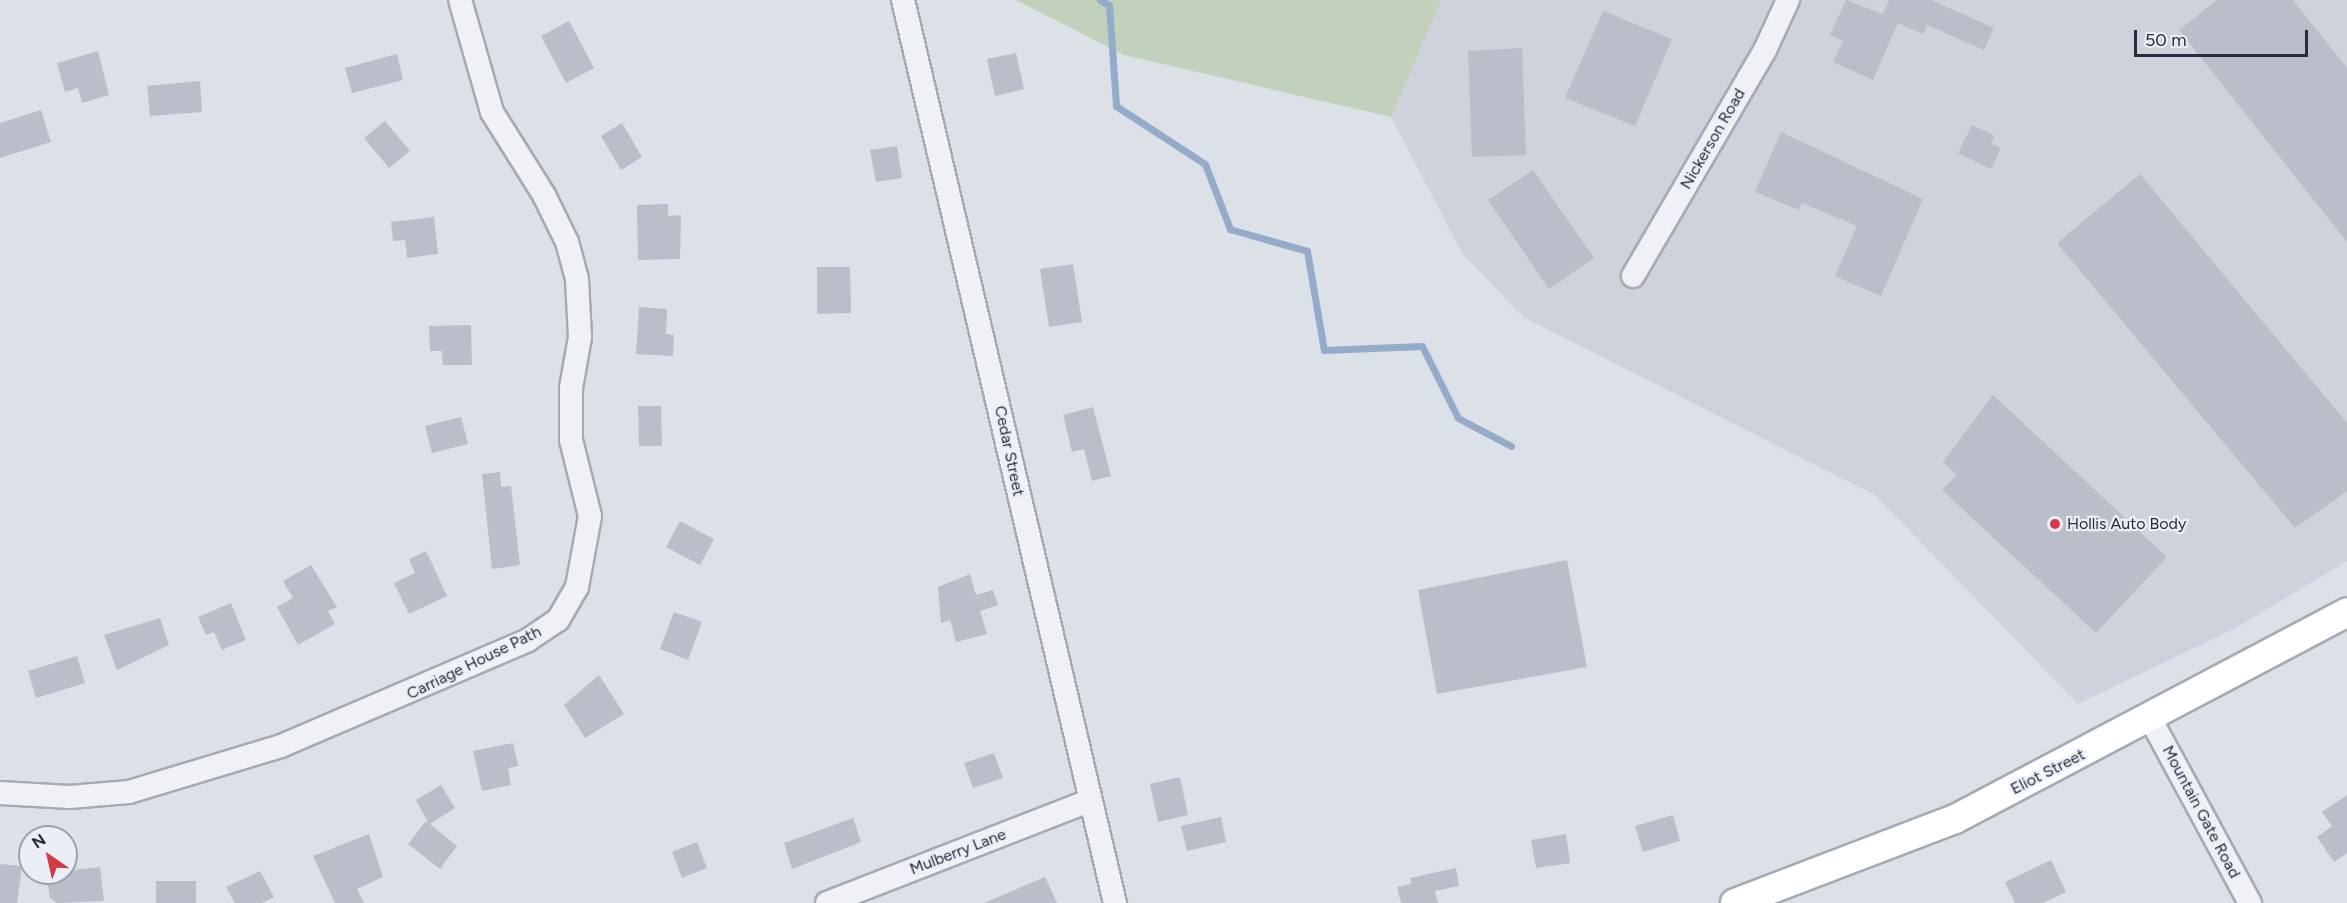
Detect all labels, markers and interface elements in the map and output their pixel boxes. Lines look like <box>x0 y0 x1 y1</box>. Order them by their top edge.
scale bar <box>2137 18 2311 56</box>
text: 50 m <box>2145 29 2187 51</box>
street label: Nickerson Road <box>1676 85 1750 193</box>
street label: Cedar Street <box>990 404 1028 498</box>
place label: Hollis Auto Body <box>2067 514 2186 534</box>
marker: Hollis Auto Body <box>2048 517 2062 531</box>
street label: Carriage House Path <box>404 622 544 704</box>
street label: Mountain Gate Road <box>2158 742 2244 882</box>
street label: Eliot Street <box>2008 745 2088 799</box>
north arrow <box>18 825 78 885</box>
street label: Mulberry Lane <box>907 825 1009 879</box>
text: N <box>28 830 49 853</box>

